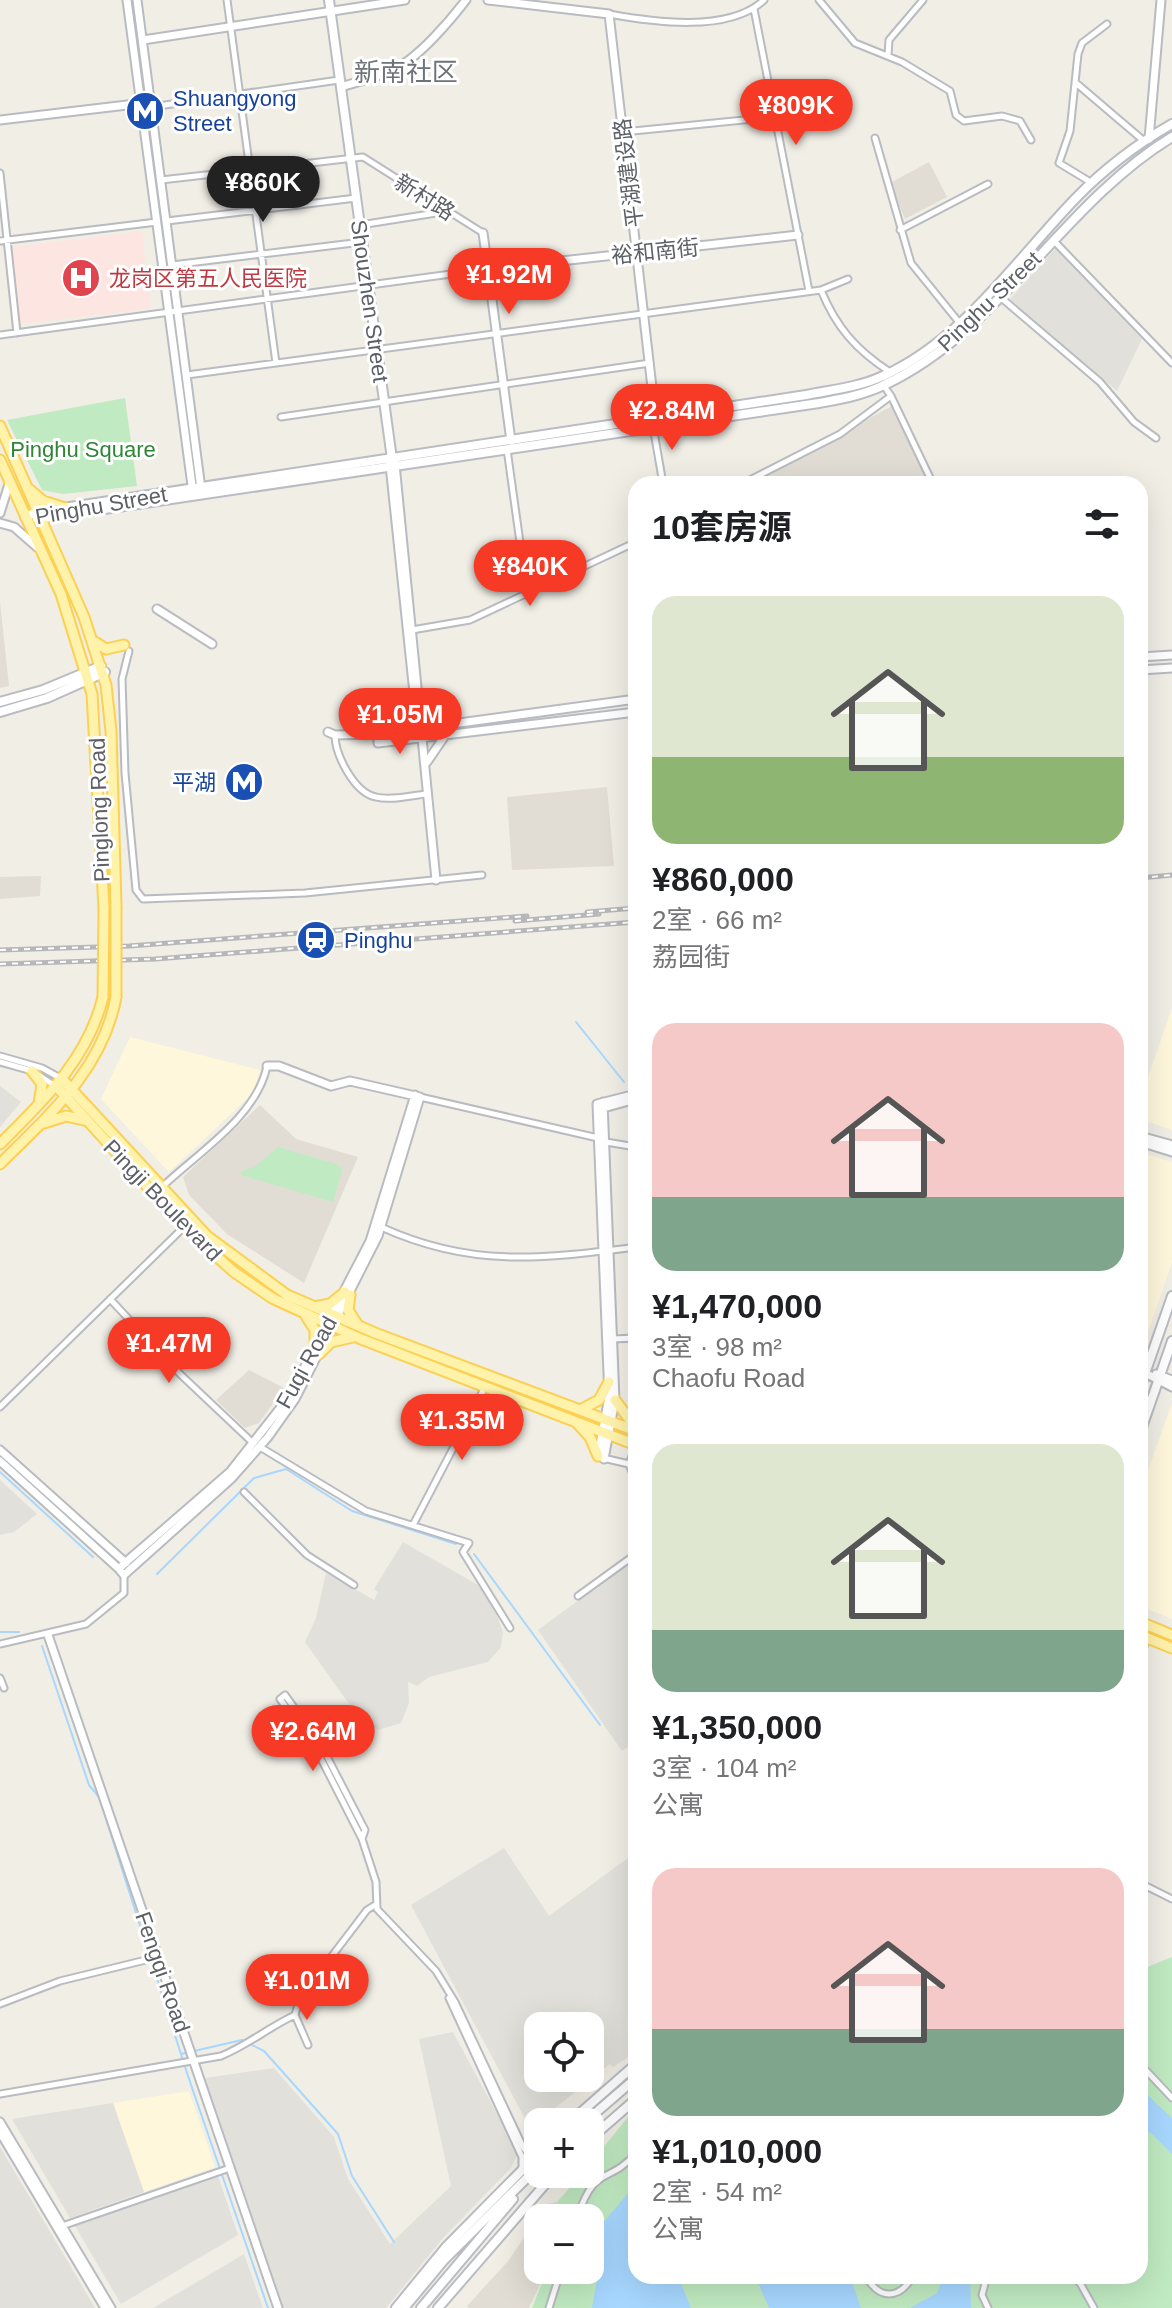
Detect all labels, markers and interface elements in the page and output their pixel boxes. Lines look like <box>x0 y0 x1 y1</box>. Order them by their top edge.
district label: 新南社区 <box>354 57 458 87</box>
pin: ¥809K <box>740 79 852 147</box>
place label: Shuangyong Street <box>173 86 297 136</box>
metro station icon: Shuangyong Street <box>124 90 166 132</box>
text: ¥809K <box>758 90 834 120</box>
street label: 平湖建设路 <box>609 117 648 229</box>
pin: ¥860K <box>207 156 319 224</box>
text: ¥860K <box>225 167 301 197</box>
street label: 新村路 <box>390 169 459 226</box>
street label: Shouzhen Street <box>346 218 393 384</box>
street label: 裕和南街 <box>610 234 700 269</box>
street label: Pinghu Street <box>933 246 1046 357</box>
pin: ¥1.92M <box>444 248 574 316</box>
hospital icon: 龙岗区第五人民医院 <box>60 257 102 299</box>
text: ¥1.92M <box>466 259 552 289</box>
place label: 龙岗区第五人民医院 <box>109 266 307 291</box>
pin: ¥2.84M <box>607 384 737 452</box>
text: ¥2.84M <box>629 395 715 425</box>
park label: Pinghu Square <box>10 437 156 462</box>
street label: Pinghu Street <box>33 482 169 529</box>
icon: filters <box>1080 502 1124 546</box>
text: 10套房源 <box>652 508 792 546</box>
pin: ¥840K <box>474 540 586 608</box>
text: ¥840K <box>492 551 568 581</box>
icon: home <box>816 648 960 792</box>
pin: ¥1.05M <box>335 688 465 756</box>
text: ¥1.05M <box>357 699 443 729</box>
street label: Pinglong Road <box>84 737 115 883</box>
metro station icon: 平湖 <box>223 761 265 803</box>
place label: 平湖 <box>172 770 216 795</box>
text: ¥860,000 <box>652 860 794 898</box>
text: 2室 · 66 m² <box>652 905 782 935</box>
station icon: Pinghu <box>295 919 337 961</box>
place label: Pinghu <box>344 928 413 953</box>
text: 荔园街 <box>652 942 730 972</box>
icon: home <box>816 1075 960 1219</box>
street label: Pingji Boulevard <box>98 1134 227 1266</box>
text: ¥1,470,000 <box>652 1287 822 1325</box>
street label: Fuqi Road <box>271 1312 342 1413</box>
pin: ¥1.47M <box>104 1317 234 1385</box>
text: ¥1.47M <box>126 1328 212 1358</box>
text: 3室 · 98 m² <box>652 1332 782 1362</box>
text: Chaofu Road <box>652 1363 805 1393</box>
pin: ¥1.35M <box>397 1394 527 1462</box>
text: ¥1.35M <box>419 1405 505 1435</box>
icon: home <box>816 1496 960 1640</box>
pin: ¥2.64M <box>248 1705 378 1773</box>
text: ¥1,350,000 <box>652 1708 822 1746</box>
text: ¥2.64M <box>270 1716 356 1746</box>
text: 3室 · 104 m² <box>652 1753 797 1783</box>
text: 公寓 <box>652 1790 704 1820</box>
street label: Fengqi Road <box>130 1909 195 2036</box>
icon: home <box>816 1920 960 2064</box>
pin: ¥1.01M <box>242 1954 372 2022</box>
text: ¥1.01M <box>264 1965 350 1995</box>
map controls <box>524 2012 604 2284</box>
button: locate <box>524 2012 604 2092</box>
button: + <box>524 2108 604 2188</box>
text: ¥1,010,000 <box>652 2132 822 2170</box>
text: 2室 · 54 m² <box>652 2177 782 2207</box>
button: − <box>524 2204 604 2284</box>
text: 公寓 <box>652 2214 704 2244</box>

